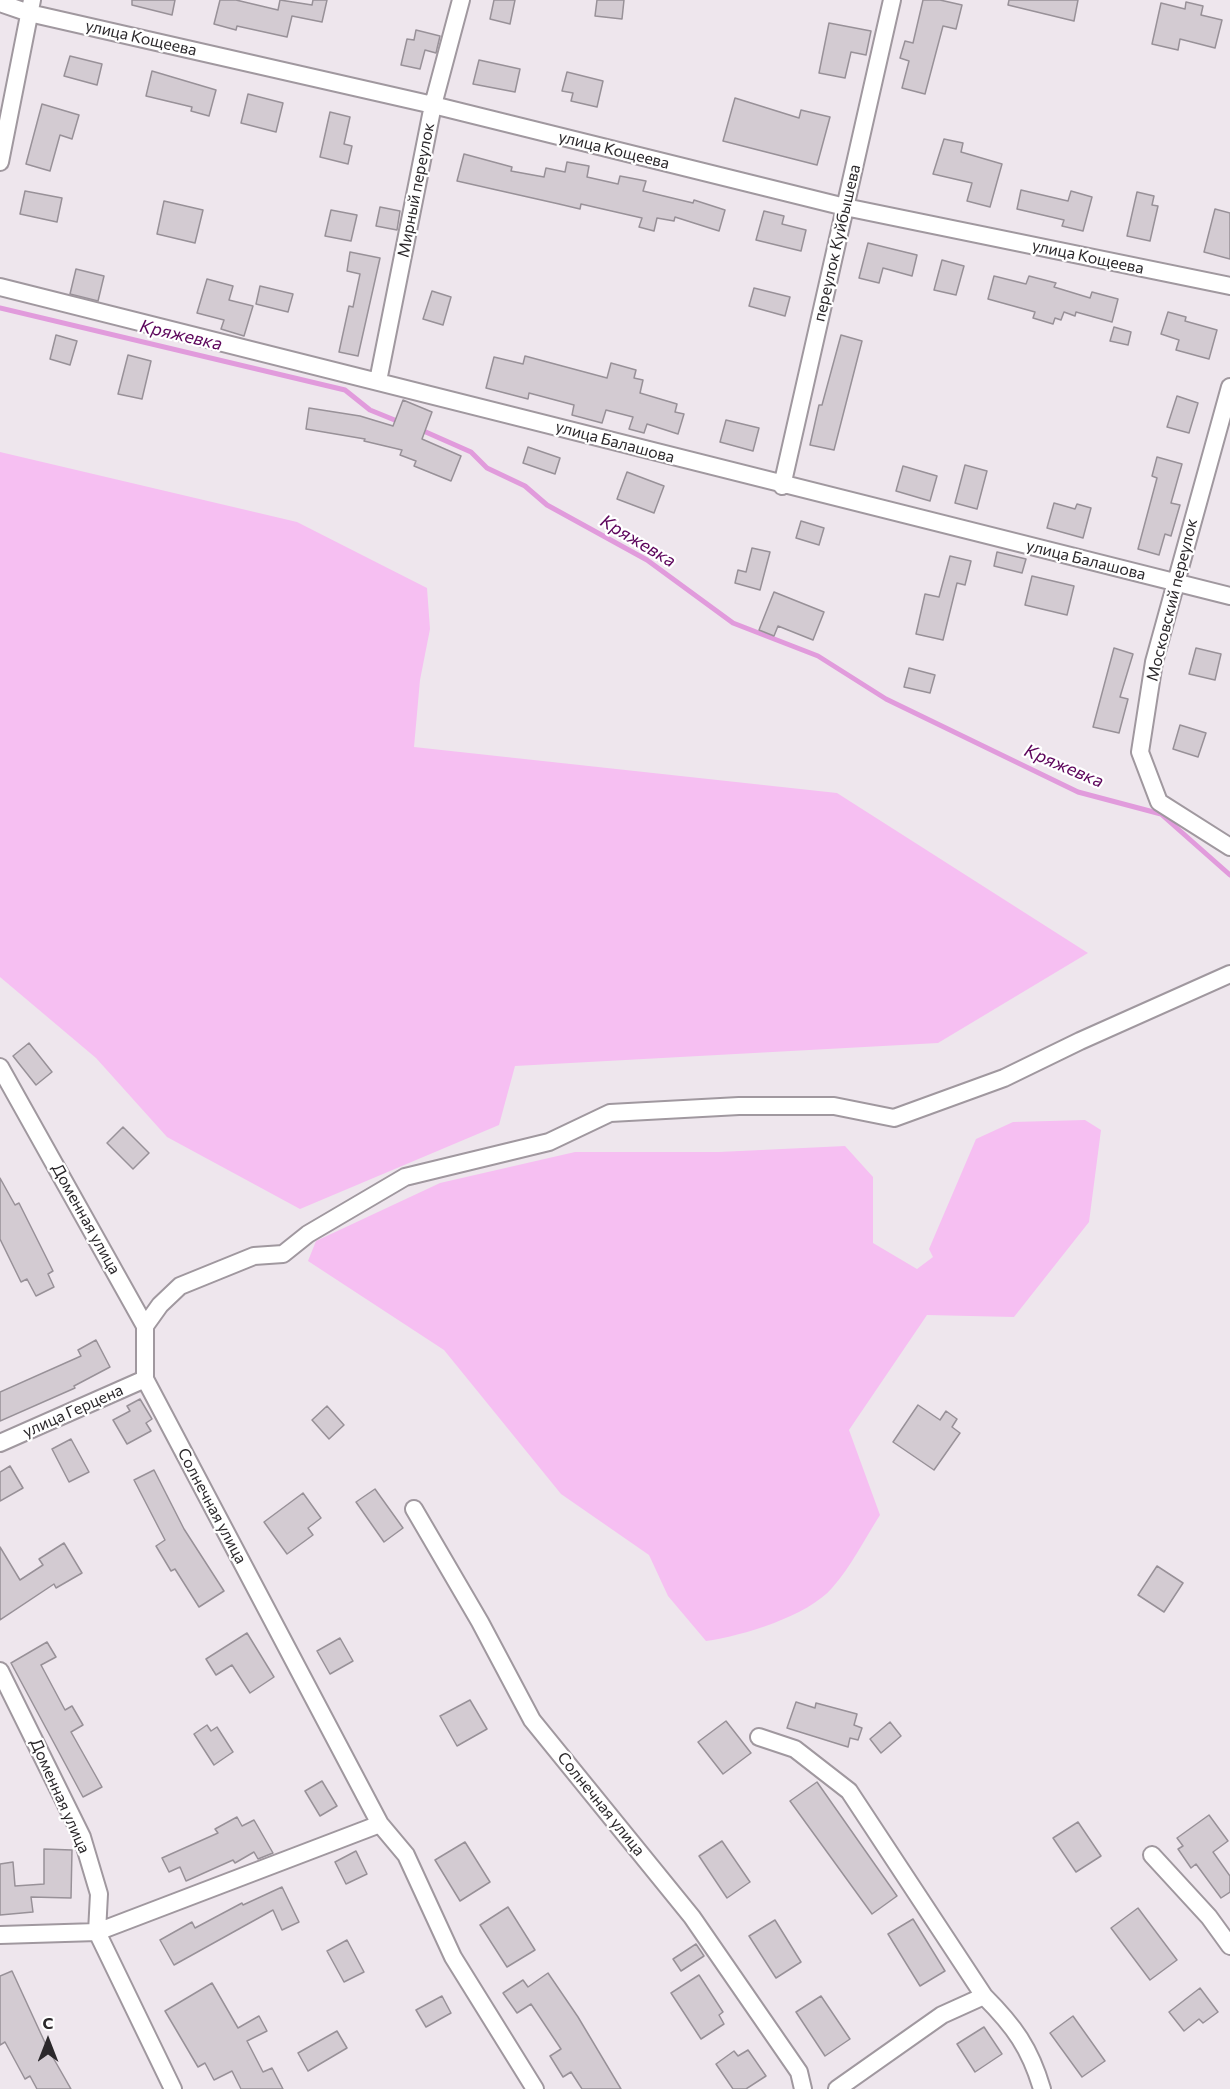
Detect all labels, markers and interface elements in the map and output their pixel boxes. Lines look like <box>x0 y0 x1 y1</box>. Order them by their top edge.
street label: улица Кощеева <box>83 16 199 60</box>
street label: Мирный переулок <box>394 121 438 259</box>
street label: улица Кощеева <box>556 127 672 173</box>
street label: переулок Куйбышева <box>810 163 864 323</box>
street label: улица Кощеева <box>1030 236 1146 278</box>
water label: Кряжевка <box>138 315 224 355</box>
street label: улица Балашова <box>553 417 677 467</box>
water label: Кряжевка <box>596 510 680 572</box>
street label: Московский переулок <box>1142 517 1202 683</box>
street label: улица Балашова <box>1024 536 1148 584</box>
water label: Кряжевка <box>1021 740 1107 792</box>
street label: Доменная улица <box>48 1160 124 1278</box>
street label: улица Герцена <box>20 1380 126 1442</box>
street label: Солнечная улица <box>173 1445 251 1567</box>
street label: Доменная улица <box>26 1736 94 1856</box>
street label: Солнечная улица <box>553 1748 649 1860</box>
north arrow <box>18 2011 78 2071</box>
text: С <box>43 2013 53 2032</box>

